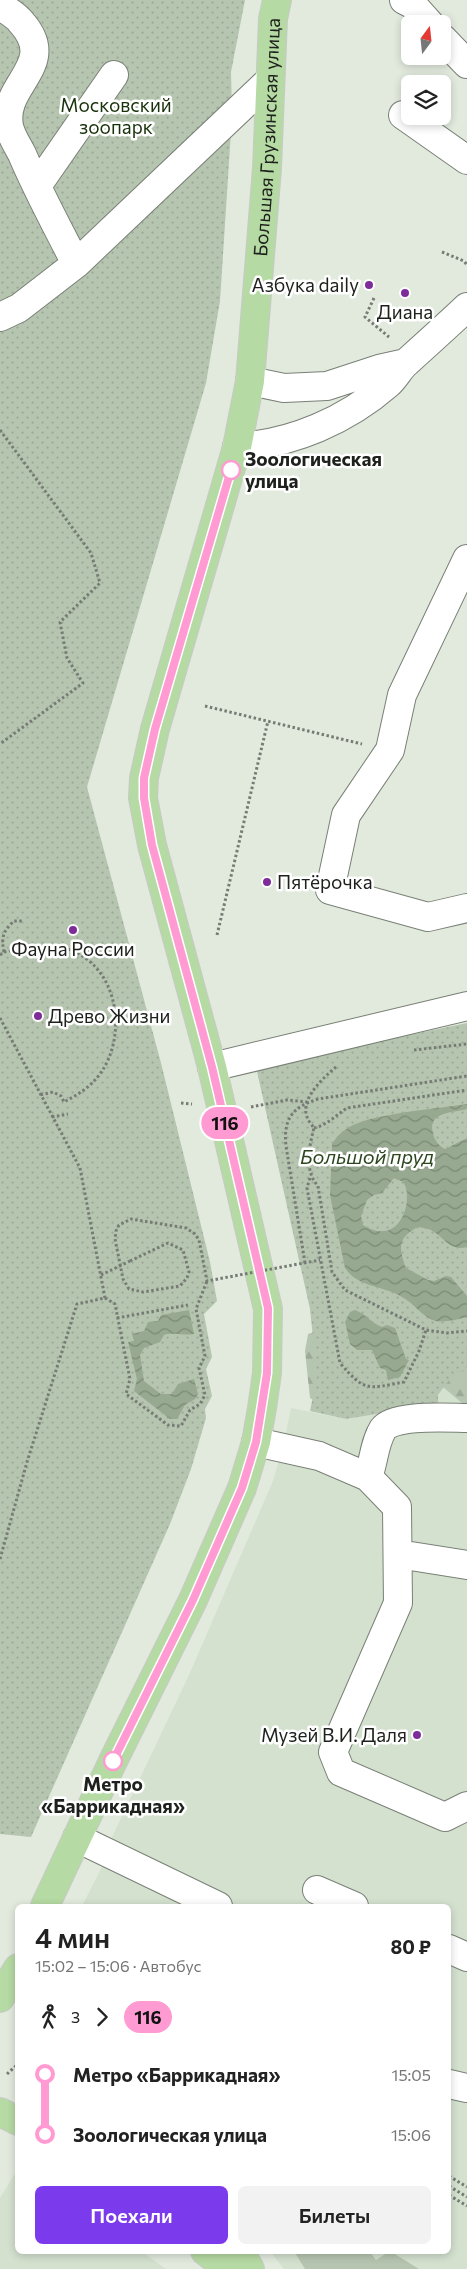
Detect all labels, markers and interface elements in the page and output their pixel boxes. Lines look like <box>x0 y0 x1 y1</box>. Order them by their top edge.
north arrow <box>401 15 451 65</box>
map controls <box>401 15 451 125</box>
street label: Большая Грузинская улица <box>248 17 284 257</box>
button: layers <box>401 75 451 125</box>
park label: Московский зоопарк <box>60 93 172 138</box>
place label: Азбука daily <box>252 273 359 296</box>
marker: Азбука daily <box>363 279 375 291</box>
marker: Диана <box>399 287 411 299</box>
place label: Диана <box>377 300 433 323</box>
place label: Зоологическая улица <box>245 447 382 492</box>
marker: Зоологическая улица <box>221 460 241 480</box>
place label: Пятёрочка <box>277 870 373 893</box>
marker: Пятёрочка <box>261 876 273 888</box>
marker: Фауна России <box>67 924 79 936</box>
place label: Фауна России <box>11 937 135 960</box>
place label: Древо Жизни <box>48 1004 171 1027</box>
marker: Древо Жизни <box>32 1010 44 1022</box>
line badge: 116 <box>196 1107 254 1139</box>
text: 116 <box>211 1112 239 1134</box>
water label: Большой пруд <box>300 1144 434 1168</box>
place label: Музей В.И. Даля <box>261 1723 407 1746</box>
marker: Музей В.И. Даля <box>411 1729 423 1741</box>
marker: Метро «Баррикадная» <box>103 1751 123 1771</box>
place label: Метро «Баррикадная» <box>41 1772 185 1817</box>
text: 4 мин <box>35 1920 110 1954</box>
text: 80 ₽ <box>390 1935 431 1958</box>
text: 15:02 – 15:06 · Автобус <box>35 1956 201 1975</box>
icon: walk <box>35 2003 63 2031</box>
icon: forward <box>88 2003 116 2031</box>
text: 116 <box>134 2006 162 2028</box>
text: 3 <box>71 2007 80 2026</box>
text: Метро «Баррикадная» <box>73 2063 281 2086</box>
text: 15:05 <box>392 2065 431 2084</box>
text: Зоологическая улица <box>73 2123 267 2146</box>
text: 15:06 <box>391 2125 431 2144</box>
button: Поехали <box>35 2186 228 2244</box>
button: Билеты <box>238 2186 431 2244</box>

